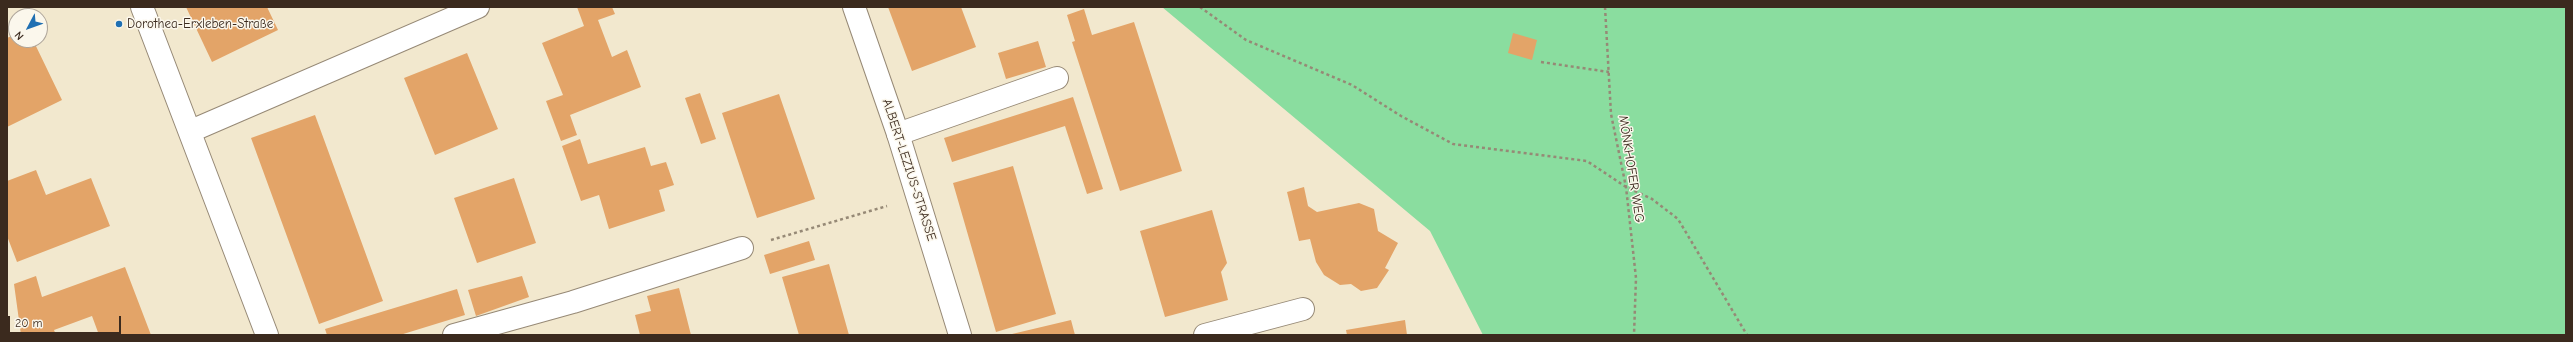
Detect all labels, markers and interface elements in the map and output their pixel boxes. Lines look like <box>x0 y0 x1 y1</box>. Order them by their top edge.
north arrow <box>8 8 48 48</box>
place label: Dorothea-Erxleben-Straße <box>127 16 273 32</box>
marker: Dorothea-Erxleben-Straße <box>114 19 124 29</box>
text: N <box>12 29 27 43</box>
street label: ALBERT-LEZIUS-STRASSE <box>879 97 939 243</box>
street label: MÖNKHOFER WEG <box>1615 114 1647 224</box>
scale bar <box>10 308 123 334</box>
text: 20 m <box>15 316 43 330</box>

